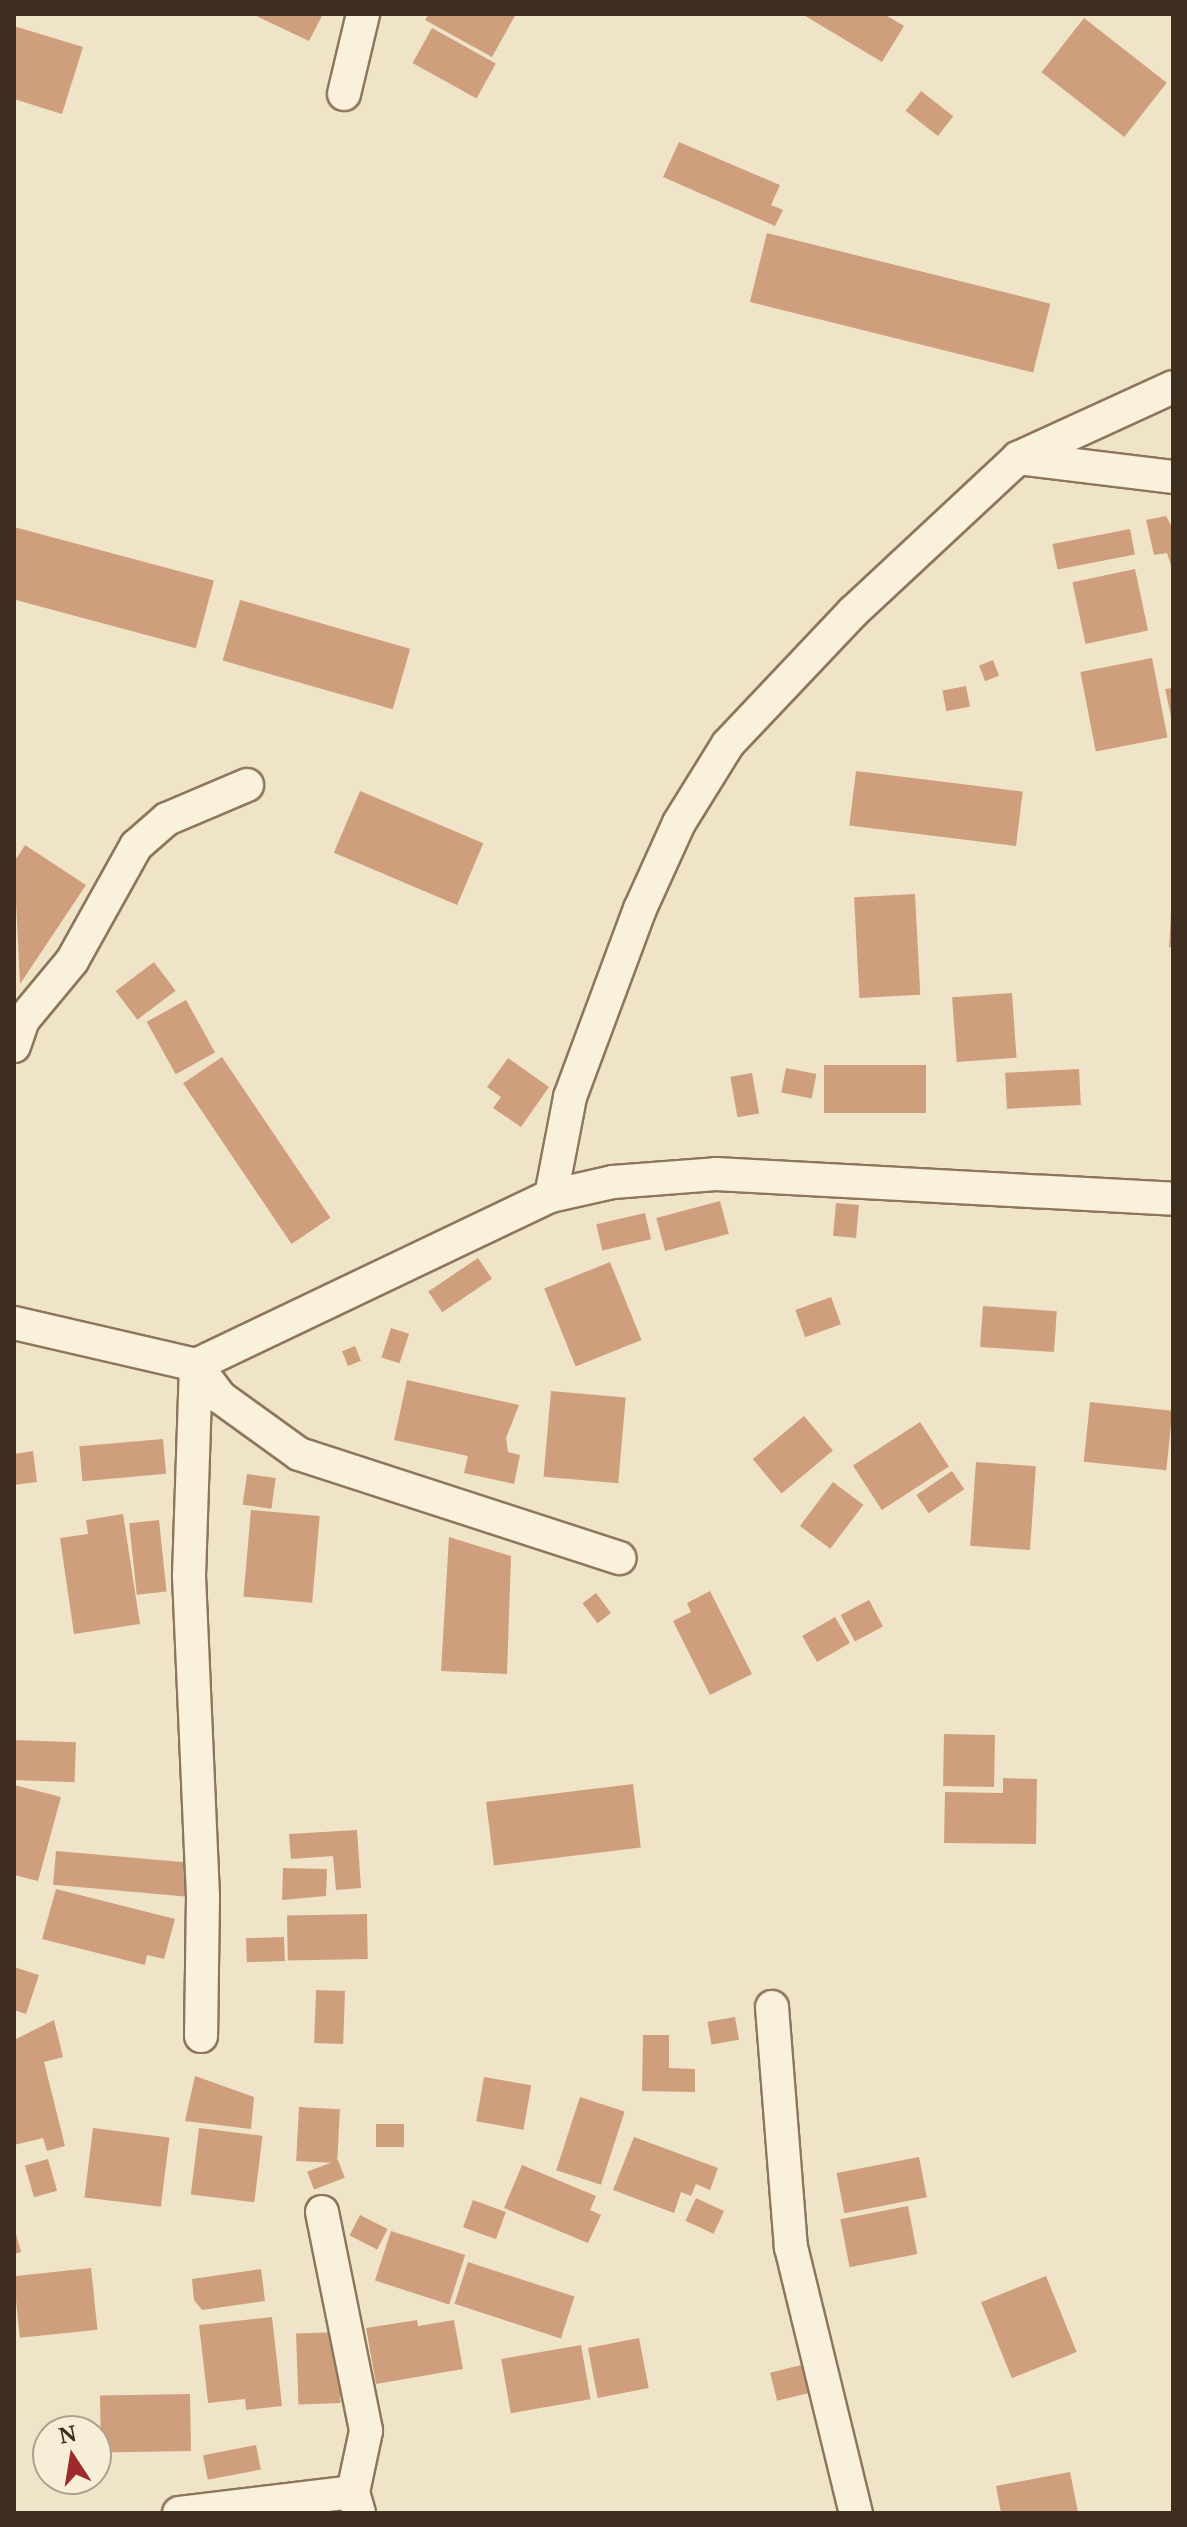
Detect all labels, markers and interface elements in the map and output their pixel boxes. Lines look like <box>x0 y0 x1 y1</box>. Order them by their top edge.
north arrow <box>32 2415 112 2495</box>
text: N <box>56 2417 79 2450</box>

